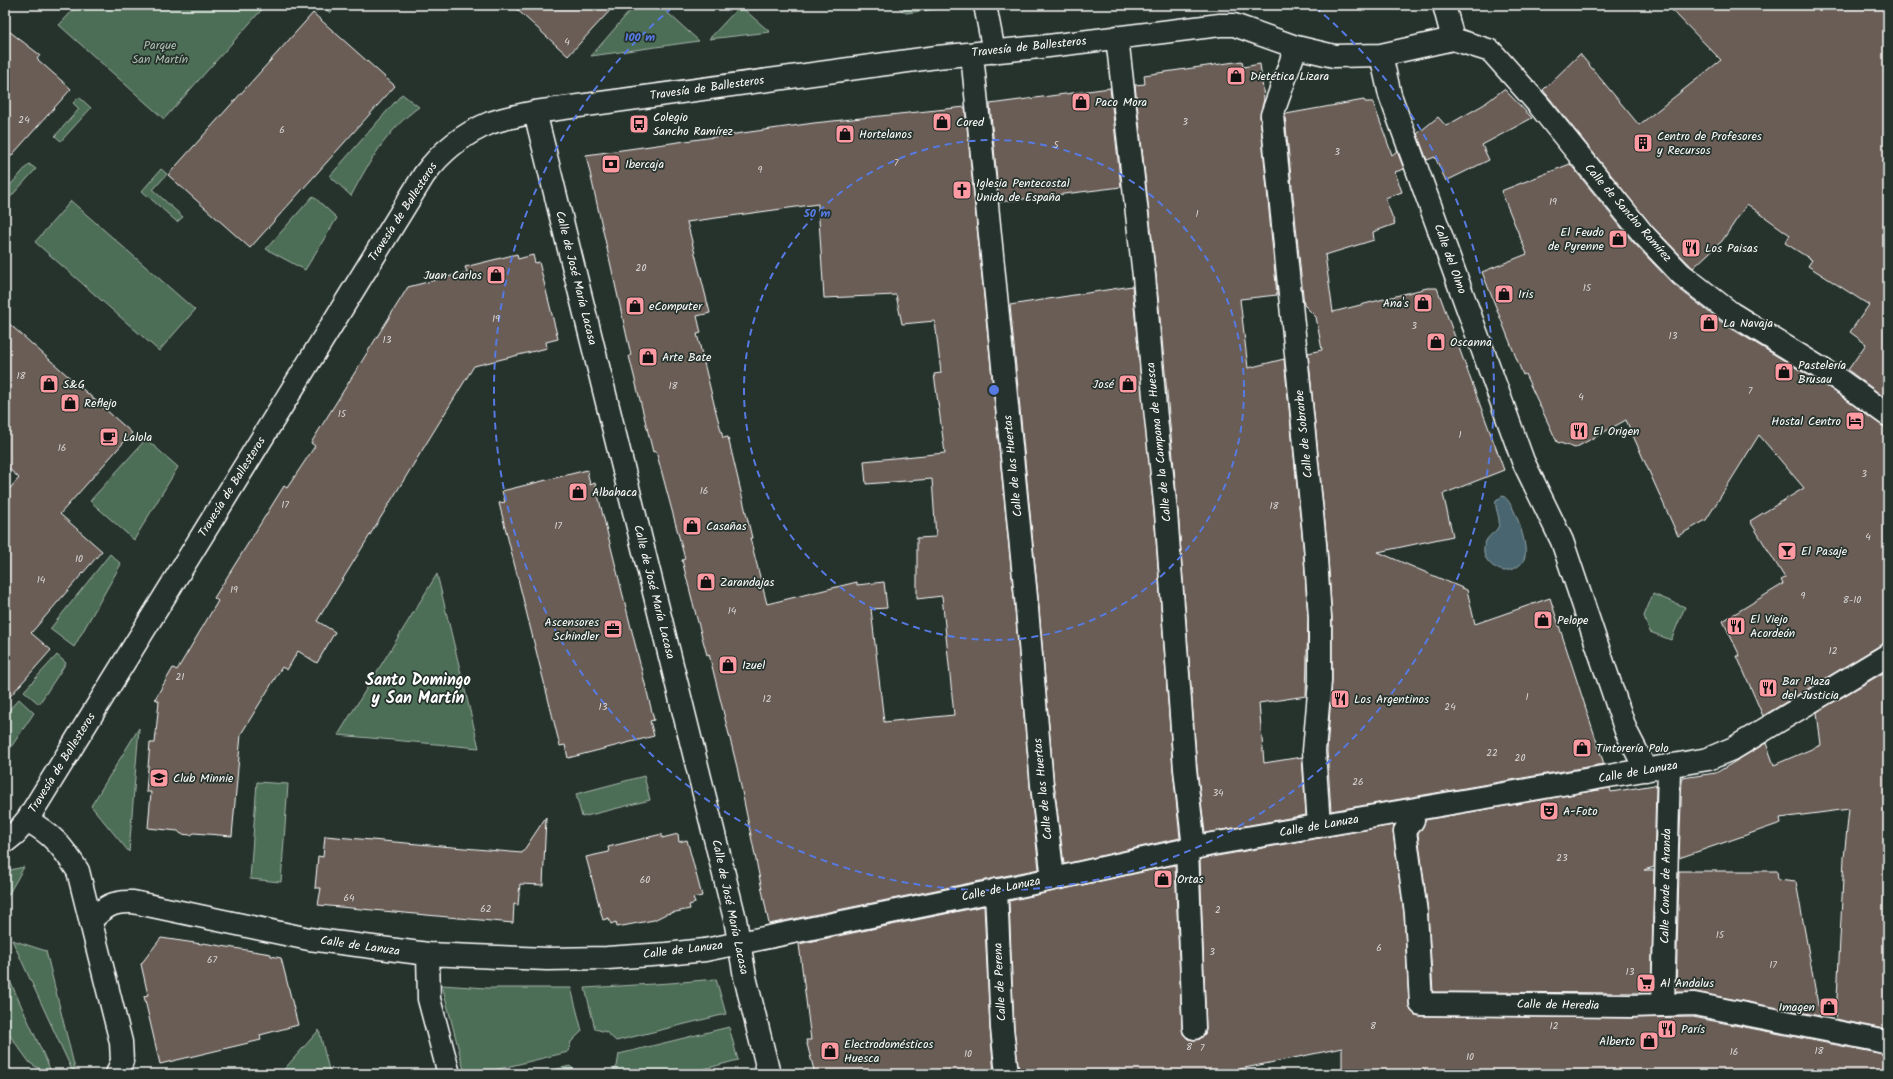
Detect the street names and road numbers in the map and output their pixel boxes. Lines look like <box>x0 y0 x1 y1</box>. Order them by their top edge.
street label: Travesía de Ballesteros <box>971 32 1087 62</box>
street label: Travesía de Ballesteros <box>649 71 765 105</box>
street label: Travesía de Ballesteros <box>364 158 442 266</box>
street label: Calle de Sancho Ramírez <box>1580 160 1676 266</box>
street label: Calle de José María Lacasa <box>550 209 602 347</box>
street label: Calle del Olmo <box>1429 221 1471 297</box>
street label: Calle de la Campana de Huesca <box>1141 361 1177 523</box>
street label: Calle de Sobrarbe <box>1290 388 1318 479</box>
street label: Calle de las Huertas <box>998 414 1028 518</box>
street label: Travesía de Ballesteros <box>193 433 271 541</box>
street label: Calle de José María Lacasa <box>628 523 680 661</box>
street label: Travesía de Ballesteros <box>23 709 101 817</box>
street label: Calle de las Huertas <box>1028 737 1058 841</box>
street label: Calle de Lanuza <box>1597 756 1680 788</box>
street label: Calle de Lanuza <box>1278 810 1361 842</box>
street label: Calle Conde de Aranda <box>1655 828 1677 944</box>
street label: Calle de José María Lacasa <box>706 838 754 977</box>
street label: Calle de Lanuza <box>960 871 1043 907</box>
street label: Calle de Lanuza <box>319 931 401 961</box>
street label: Calle de Lanuza <box>642 936 724 964</box>
street label: Calle de Perena <box>988 942 1012 1022</box>
street label: Calle de Heredia <box>1517 995 1600 1015</box>

